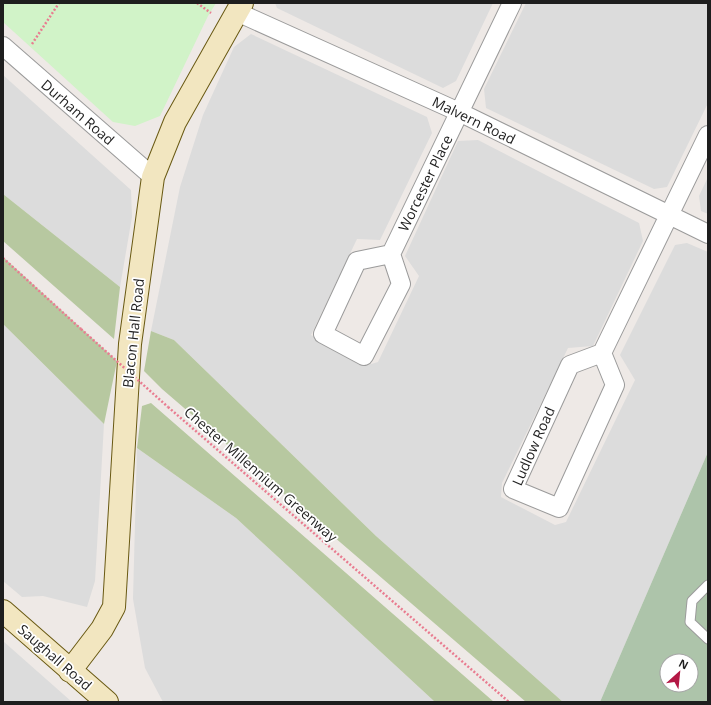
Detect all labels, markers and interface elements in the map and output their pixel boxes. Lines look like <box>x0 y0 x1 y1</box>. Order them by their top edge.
street label: Durham Road <box>37 75 119 149</box>
street label: Malvern Road <box>429 92 519 148</box>
street label: Worcester Place <box>393 132 457 234</box>
street label: Blacon Hall Road <box>118 277 148 389</box>
street label: Chester Millennium Greenway <box>180 402 342 546</box>
street label: Ludlow Road <box>507 404 559 488</box>
street label: Saughall Road <box>14 620 96 694</box>
north arrow <box>659 653 699 693</box>
text: N <box>676 655 691 672</box>

